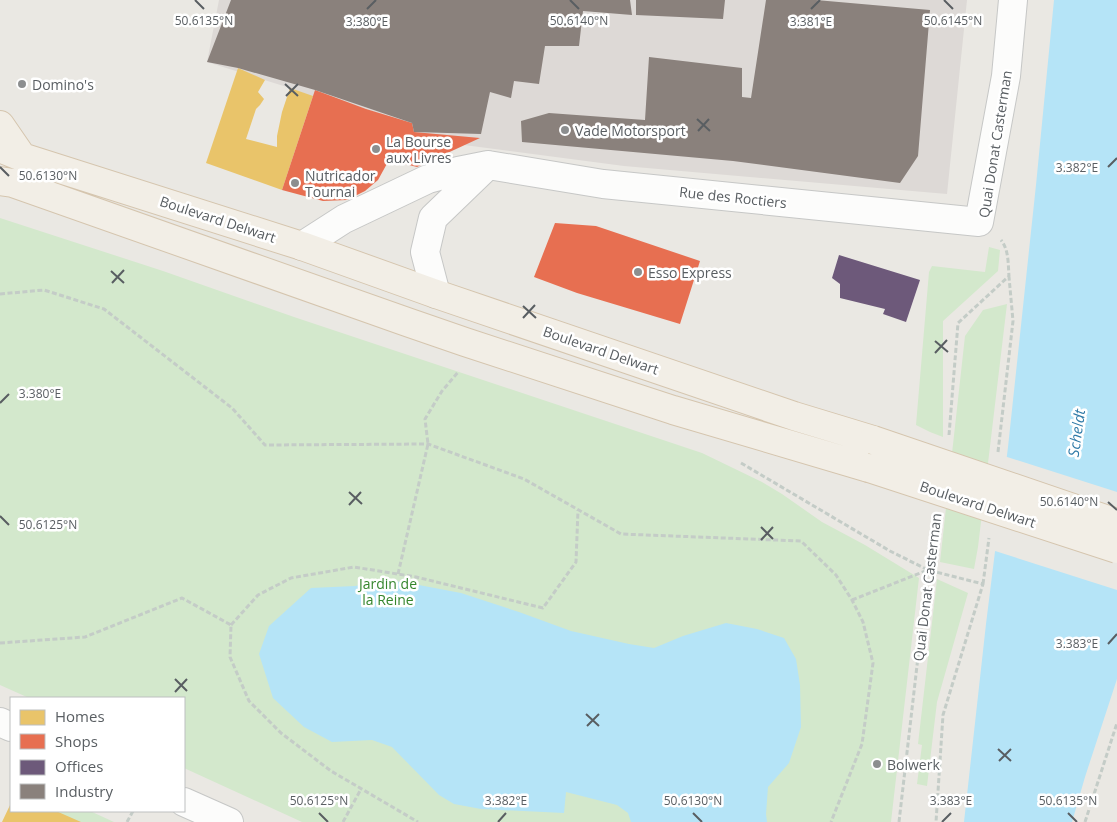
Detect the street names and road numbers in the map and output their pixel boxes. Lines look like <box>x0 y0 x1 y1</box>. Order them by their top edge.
street label: Quai Donat Casterman <box>974 69 1016 219</box>
street label: Rue des Roctiers <box>678 182 788 212</box>
street label: Boulevard Delwart <box>158 191 278 247</box>
street label: Boulevard Delwart <box>541 321 661 379</box>
street label: Boulevard Delwart <box>918 476 1038 532</box>
street label: Quai Donat Casterman <box>908 512 946 662</box>

